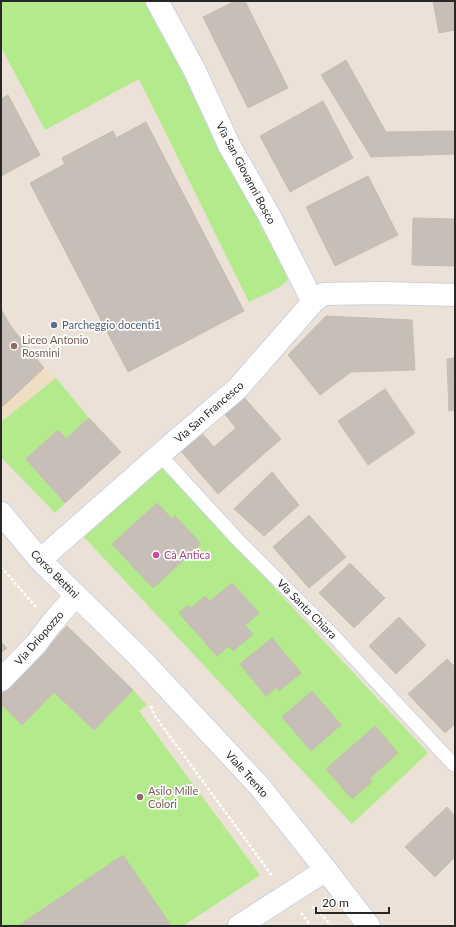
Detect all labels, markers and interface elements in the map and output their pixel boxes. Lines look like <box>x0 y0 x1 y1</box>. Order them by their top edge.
street label: Via San Giovanni Bosco <box>214 120 279 226</box>
place label: Parcheggio docenti1 <box>62 318 161 331</box>
marker: Parcheggio docenti1 <box>49 320 59 330</box>
place label: Liceo Antonio Rosmini <box>22 333 89 359</box>
marker: Liceo Antonio Rosmini <box>9 341 19 351</box>
street label: Via San Francesco <box>172 378 246 445</box>
street label: Corso Bettini <box>28 547 83 601</box>
place label: Cà Antica <box>164 548 210 561</box>
marker: Cà Antica <box>151 550 161 560</box>
street label: Via Santa Chiara <box>275 576 340 641</box>
street label: Via Driopozzo <box>11 608 66 668</box>
street label: Viale Trento <box>223 748 271 799</box>
place label: Asilo Mille Colori <box>148 784 198 810</box>
marker: Asilo Mille Colori <box>135 792 145 802</box>
scale bar <box>316 889 389 915</box>
text: 20 m <box>322 895 349 910</box>

